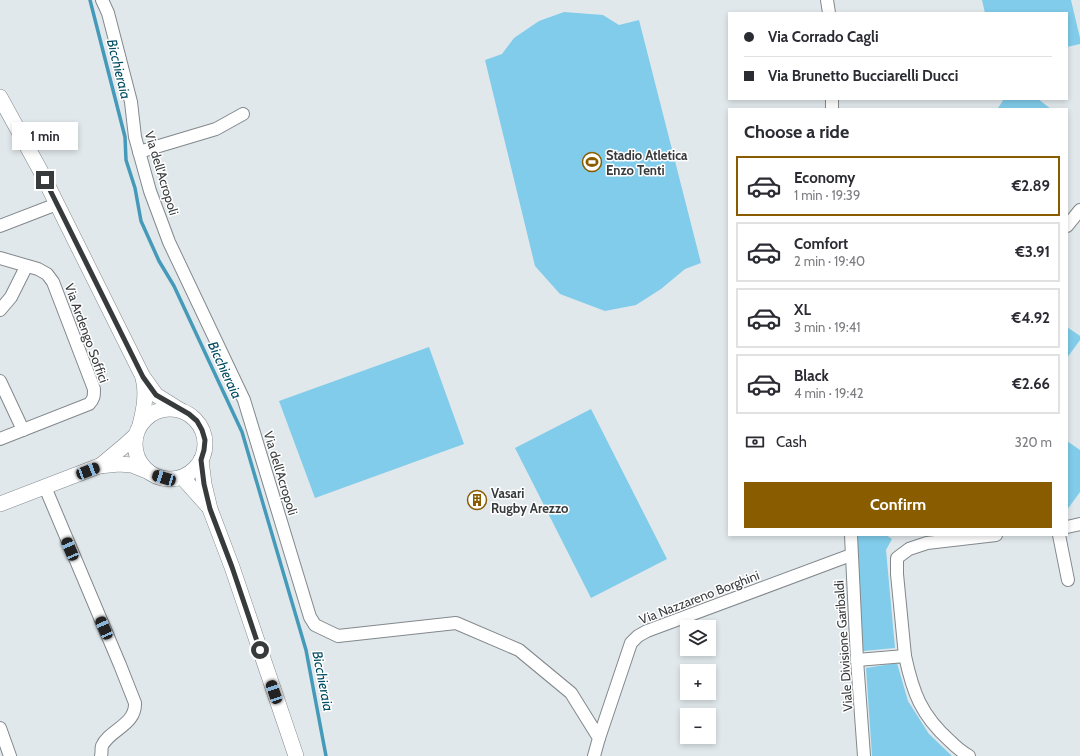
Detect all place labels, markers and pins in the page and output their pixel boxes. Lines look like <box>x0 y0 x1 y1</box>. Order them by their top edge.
place label: Stadio Atletica Enzo Tenti <box>606 147 688 178</box>
sports icon: Stadio Atletica Enzo Tenti <box>581 151 603 173</box>
place label: Vasari Rugby Arezzo <box>491 485 569 516</box>
building icon: Vasari Rugby Arezzo <box>466 489 488 511</box>

